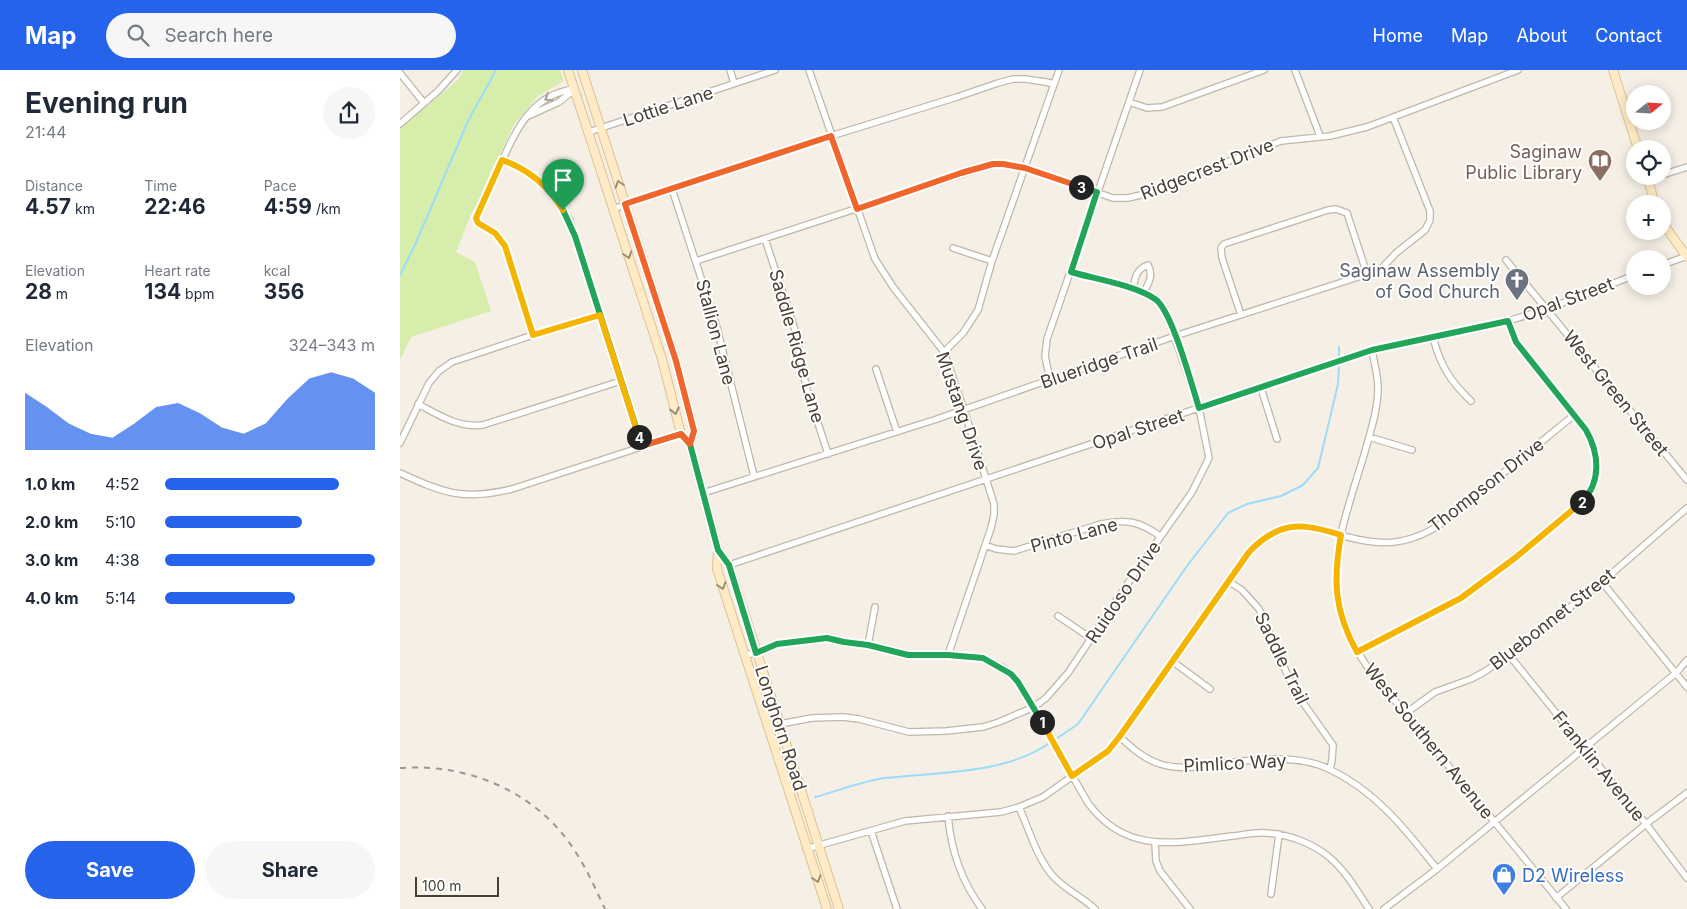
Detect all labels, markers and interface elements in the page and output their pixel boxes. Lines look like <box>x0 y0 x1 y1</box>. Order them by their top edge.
search box <box>106 13 456 58</box>
text: Map <box>25 21 76 50</box>
icon: search <box>124 21 152 49</box>
text: Search here <box>164 24 273 47</box>
text: Home <box>1373 25 1423 46</box>
text: Map <box>1451 25 1488 46</box>
text: About <box>1516 25 1567 46</box>
text: Contact <box>1595 25 1662 46</box>
street label: Lottie Lane <box>620 82 716 130</box>
north arrow <box>1626 85 1671 130</box>
map controls <box>1626 85 1671 295</box>
text: Evening run <box>25 86 188 120</box>
button: share <box>323 87 375 139</box>
one-way arrow <box>544 91 553 101</box>
text: 21:44 <box>25 122 67 142</box>
street label: Ridgecrest Drive <box>1137 134 1277 204</box>
button: locate <box>1626 140 1671 185</box>
place label: Saginaw Public Library <box>1465 141 1582 183</box>
library icon: Saginaw Public Library <box>1587 148 1613 182</box>
pin <box>542 159 584 210</box>
icon: arrive <box>549 166 577 194</box>
pin: 3 <box>1068 174 1094 200</box>
text: Distance <box>25 177 83 194</box>
text: Time <box>144 177 177 194</box>
text: Pace <box>264 177 297 194</box>
text: 3 <box>1077 179 1086 196</box>
one-way arrow <box>614 180 624 188</box>
text: 4.57 <box>25 194 71 219</box>
text: 22:46 <box>144 194 206 219</box>
text: 4:59 <box>264 194 312 219</box>
button: + <box>1626 195 1671 240</box>
text: km <box>71 200 95 217</box>
text: /km <box>312 200 341 217</box>
one-way arrow <box>623 250 633 259</box>
button: − <box>1626 250 1671 295</box>
place label: Saginaw Assembly of God Church <box>1339 260 1500 302</box>
text: Elevation <box>25 262 85 279</box>
text: Heart rate <box>144 262 211 279</box>
text: kcal <box>264 262 290 279</box>
street label: Saddle Ridge Lane <box>765 267 829 425</box>
church icon: Saginaw Assembly of God Church <box>1504 267 1530 301</box>
street label: Opal Street <box>1520 273 1616 325</box>
street label: Stallion Lane <box>692 277 740 387</box>
text: 28 <box>25 279 52 304</box>
text: 134 <box>144 279 181 304</box>
text: 356 <box>264 279 304 304</box>
text: m <box>52 285 68 302</box>
text: bpm <box>181 285 215 302</box>
street label: West Green Street <box>1559 326 1673 460</box>
street label: Blueridge Trail <box>1038 333 1160 393</box>
text: Elevation <box>25 335 94 355</box>
text: 324–343 m <box>289 335 375 355</box>
street label: Mustang Drive <box>932 349 992 473</box>
street label: Opal Street <box>1089 404 1187 454</box>
one-way arrow <box>669 406 680 415</box>
pin: 4 <box>626 424 652 450</box>
text: 4 <box>635 429 644 446</box>
street label: Thompson Drive <box>1424 433 1548 537</box>
text: 1.0 km <box>25 474 75 494</box>
text: 4:52 <box>105 474 139 494</box>
pin: 2 <box>1570 490 1594 514</box>
text: 2 <box>1578 494 1587 511</box>
text: 2.0 km <box>25 512 78 532</box>
text: 5:10 <box>105 512 136 532</box>
street label: Pinto Lane <box>1028 513 1120 557</box>
street label: Ruidoso Drive <box>1081 537 1165 647</box>
text: 3.0 km <box>25 550 78 570</box>
text: 4:38 <box>105 550 140 570</box>
street label: Bluebonnet Street <box>1485 564 1619 674</box>
one-way arrow <box>717 582 727 590</box>
text: 4.0 km <box>25 588 79 608</box>
text: 5:14 <box>105 588 136 608</box>
street label: Saddle Trail <box>1251 609 1313 707</box>
street label: West Southern Avenue <box>1360 659 1498 823</box>
street label: Longhorn Road <box>751 663 811 793</box>
street label: Franklin Avenue <box>1548 707 1650 825</box>
pin: 1 <box>1030 710 1054 734</box>
text: 1 <box>1039 714 1046 731</box>
street label: Pimlico Way <box>1183 750 1287 776</box>
button: Save <box>25 841 195 899</box>
button: Share <box>205 841 375 899</box>
shop icon: D2 Wireless <box>1491 862 1517 896</box>
place label: D2 Wireless <box>1522 865 1624 886</box>
scale bar <box>415 874 499 897</box>
one-way arrow <box>811 874 821 882</box>
text: 100 m <box>422 877 462 894</box>

